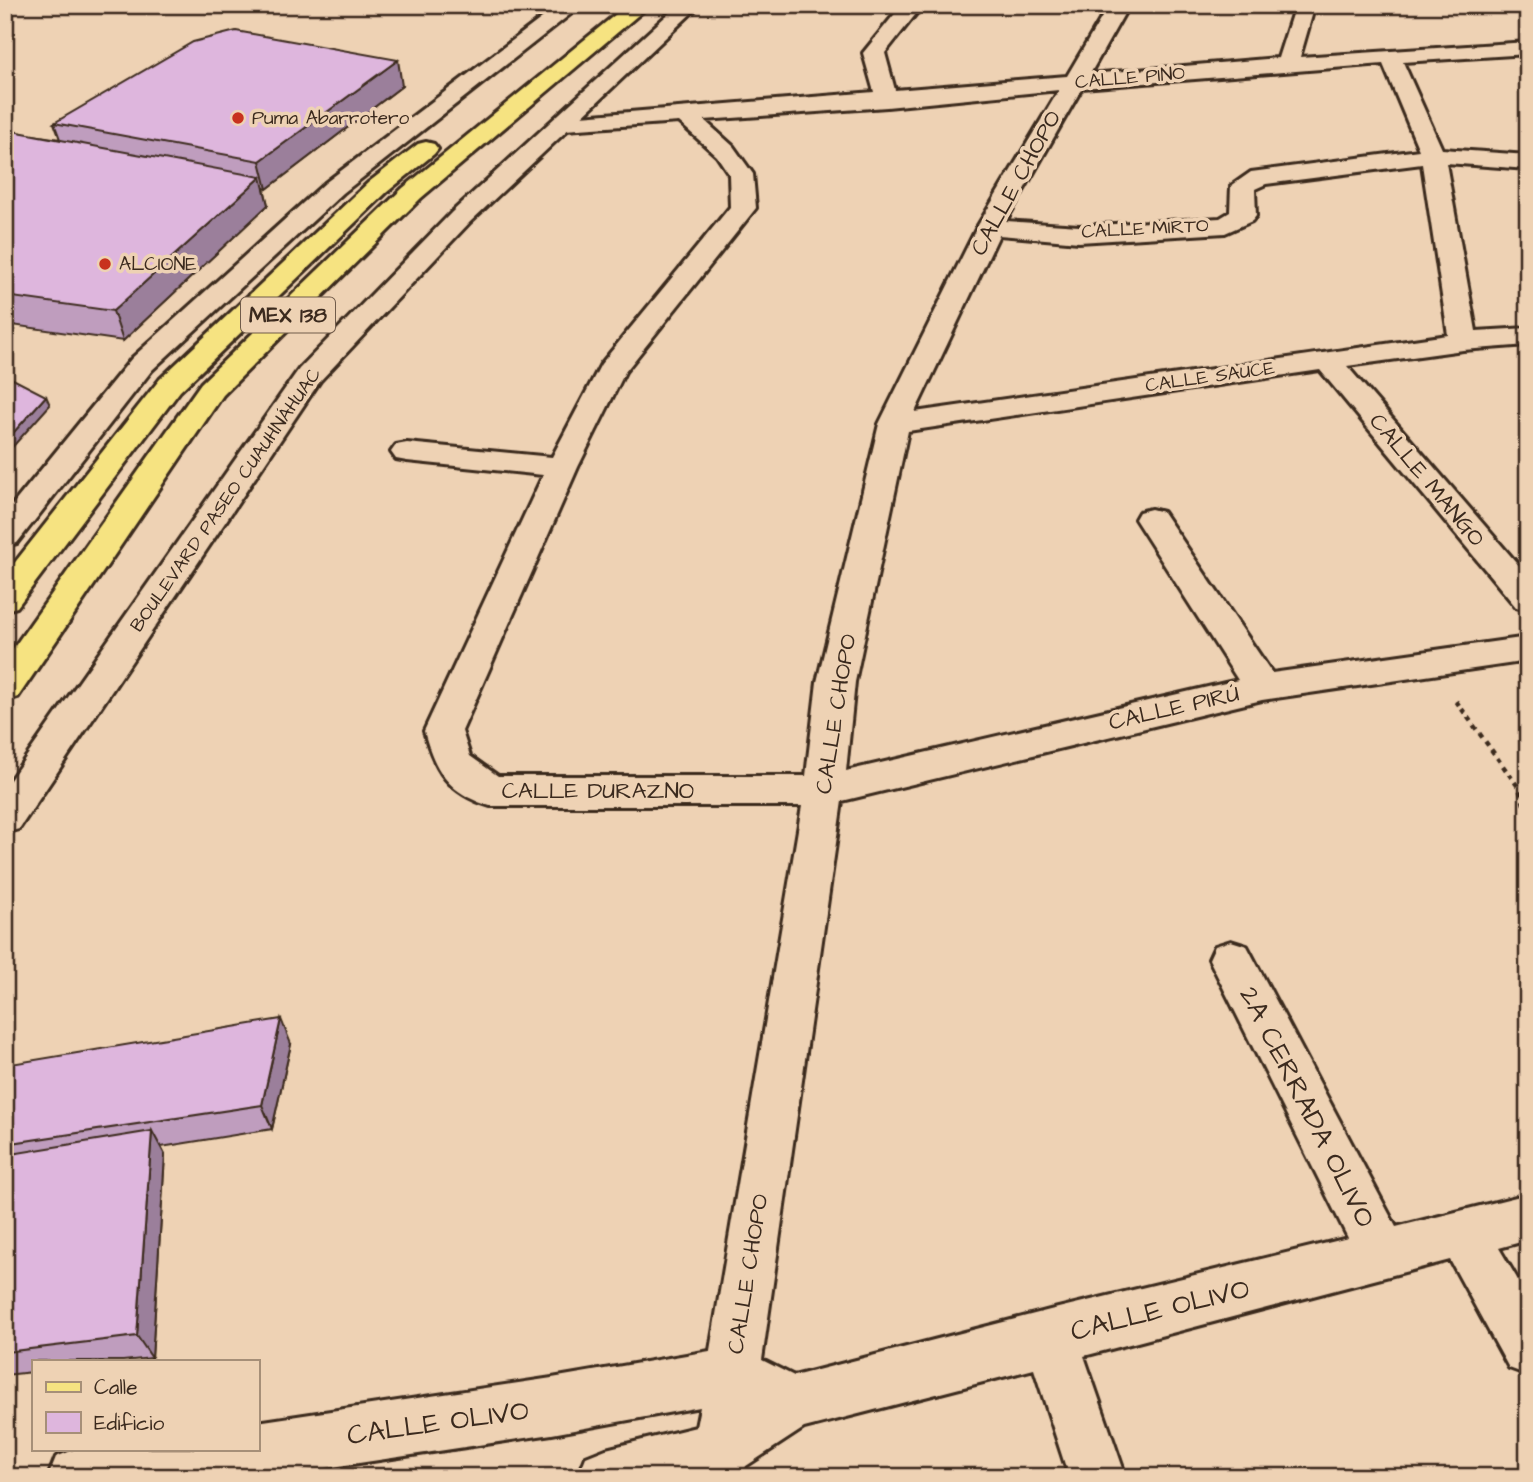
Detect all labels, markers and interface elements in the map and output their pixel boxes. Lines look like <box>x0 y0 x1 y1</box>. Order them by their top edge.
street label: CALLE PINO <box>1074 60 1186 96</box>
place label: Puma Abarrotero <box>252 105 409 132</box>
street label: CALLE CHOPO <box>963 105 1069 261</box>
marker: Puma Abarrotero <box>230 110 246 126</box>
street label: CALLE MIRTO <box>1081 212 1210 246</box>
place label: ALCIONE <box>119 251 197 278</box>
marker: ALCIONE <box>97 256 113 272</box>
road number: MEX 138 <box>241 298 335 332</box>
street label: CALLE SAUCE <box>1143 355 1277 399</box>
street label: BOULEVARD PASEO CUAUHNÁHUAC <box>124 362 328 638</box>
street label: CALLE MANGO <box>1362 406 1492 554</box>
street label: CALLE CHOPO <box>808 632 864 796</box>
street label: CALLE PIRÚ <box>1106 677 1242 739</box>
street label: CALLE DURAZNO <box>502 775 694 807</box>
street label: 2A CERRADA OLIVO <box>1229 980 1385 1234</box>
street label: CALLE CHOPO <box>720 1192 776 1356</box>
street label: CALLE OLIVO <box>1066 1269 1254 1351</box>
legend <box>32 1360 259 1450</box>
text: Calle <box>94 1373 138 1402</box>
street label: CALLE OLIVO <box>345 1391 531 1455</box>
text: Edificio <box>94 1409 164 1438</box>

